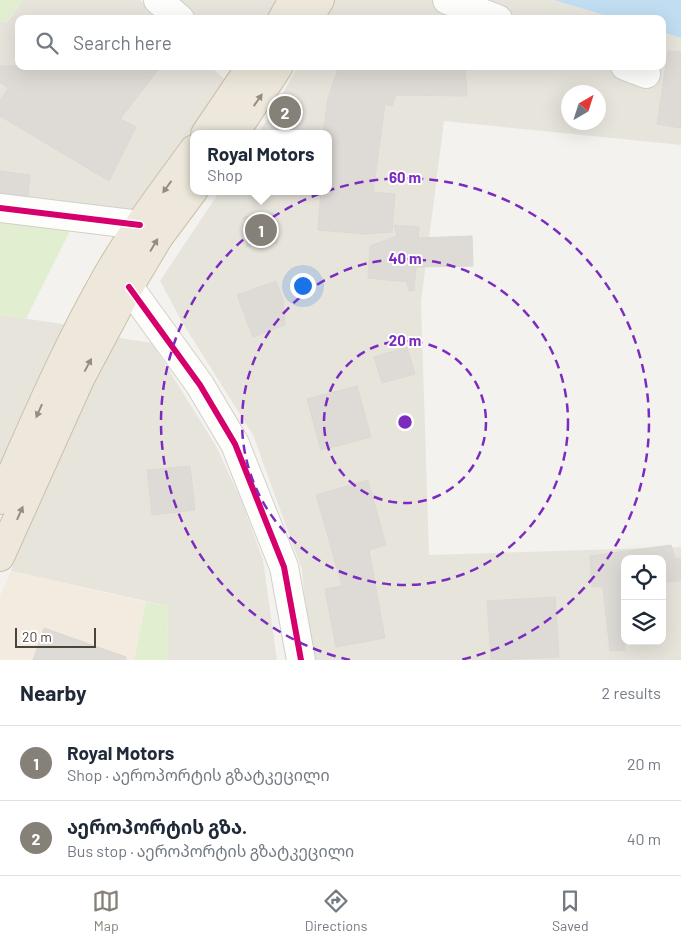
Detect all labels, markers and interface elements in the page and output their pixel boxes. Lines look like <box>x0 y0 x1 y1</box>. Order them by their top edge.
search box <box>15 15 666 70</box>
icon: search <box>33 29 61 57</box>
text: Search here <box>73 31 172 54</box>
north arrow <box>561 85 606 130</box>
pin: 2 <box>269 93 301 131</box>
one-way arrow <box>253 94 262 107</box>
popup <box>190 130 332 195</box>
text: Royal Motors <box>207 142 315 165</box>
text: Shop <box>207 165 243 184</box>
text: 60 m <box>389 168 421 186</box>
one-way arrow <box>161 180 172 193</box>
pin: 1 <box>245 211 277 249</box>
one-way arrow <box>150 238 159 252</box>
text: 40 m <box>388 249 422 267</box>
your location <box>290 273 316 299</box>
text: 20 m <box>389 331 421 349</box>
one-way arrow <box>84 358 92 372</box>
one-way arrow <box>35 404 43 418</box>
centre of rings <box>396 413 414 431</box>
one-way arrow <box>16 506 24 520</box>
map controls <box>621 555 666 645</box>
button: locate <box>621 555 666 600</box>
button: layers <box>621 600 666 645</box>
scale bar <box>15 625 96 648</box>
text: 20 m <box>22 628 52 645</box>
text: Nearby <box>20 680 86 705</box>
text: 2 results <box>602 683 661 702</box>
text: Royal Motors <box>67 741 174 764</box>
text: 1 <box>33 754 39 773</box>
text: 20 m <box>627 754 661 773</box>
text: Shop · აეროპორტის გზატკეცილი <box>67 765 330 784</box>
text: აეროპორტის გზა. <box>67 815 247 838</box>
text: 2 <box>32 829 40 848</box>
text: 40 m <box>627 829 661 848</box>
text: Bus stop · აეროპორტის გზატკეცილი <box>67 841 354 860</box>
tab: Map <box>92 887 120 934</box>
tab: Directions <box>305 887 367 934</box>
tab: Saved <box>552 887 589 934</box>

